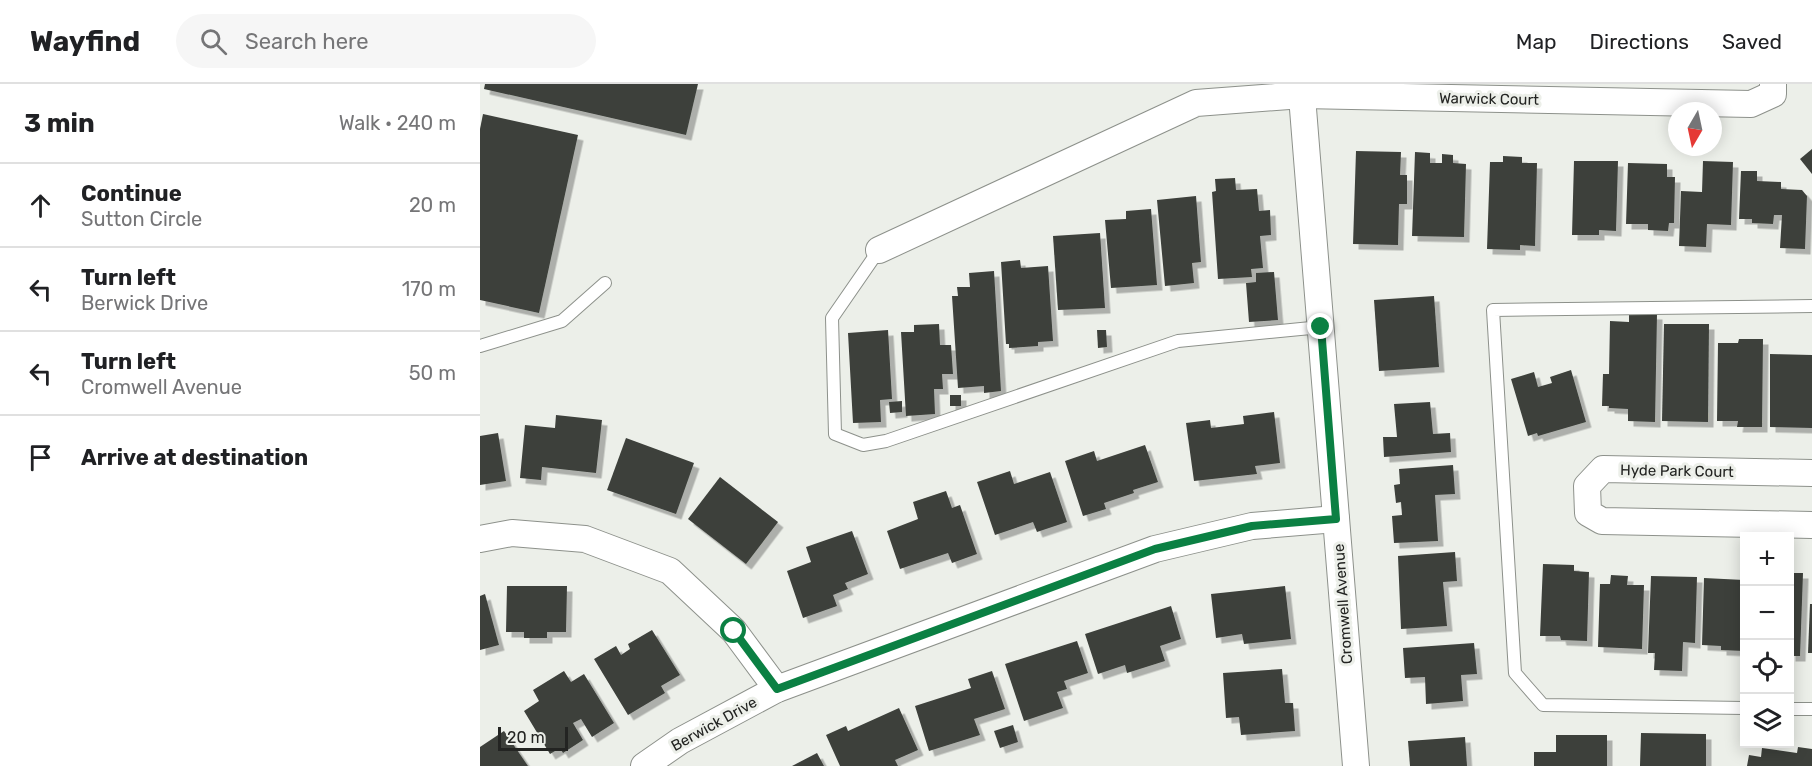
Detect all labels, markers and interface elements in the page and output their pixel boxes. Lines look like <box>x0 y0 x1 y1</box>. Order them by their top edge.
search box <box>176 14 596 68</box>
text: Wayfind <box>30 25 140 58</box>
icon: search <box>197 25 230 58</box>
text: Search here <box>245 28 369 55</box>
text: Map <box>1516 29 1557 54</box>
text: Directions <box>1590 29 1689 54</box>
text: Saved <box>1722 29 1782 54</box>
street label: Warwick Court <box>1439 89 1539 109</box>
north arrow <box>1668 102 1722 156</box>
text: 3 min <box>24 108 95 139</box>
text: Walk · 240 m <box>339 111 456 135</box>
text: Continue <box>81 180 182 207</box>
icon: ahead <box>24 189 57 222</box>
text: 20 m <box>409 193 456 217</box>
text: Sutton Circle <box>81 207 202 231</box>
text: Turn left <box>81 264 176 291</box>
icon: left <box>24 273 57 306</box>
text: 170 m <box>402 277 456 301</box>
text: Berwick Drive <box>81 291 208 315</box>
route end <box>1307 313 1333 339</box>
text: Turn left <box>81 348 176 375</box>
icon: left <box>24 357 57 390</box>
text: 50 m <box>409 361 456 385</box>
text: Cromwell Avenue <box>81 375 242 399</box>
icon: arrive <box>24 441 57 474</box>
text: Arrive at destination <box>81 444 308 471</box>
street label: Hyde Park Court <box>1620 461 1734 481</box>
map controls <box>1740 532 1794 748</box>
button: + <box>1740 532 1794 586</box>
street label: Cromwell Avenue <box>1330 543 1356 665</box>
button: − <box>1740 586 1794 640</box>
route start <box>720 617 746 643</box>
button: locate <box>1740 640 1794 694</box>
street label: Berwick Drive <box>668 693 760 755</box>
button: layers <box>1740 694 1794 748</box>
scale bar <box>498 724 568 752</box>
text: 20 m <box>507 728 545 747</box>

